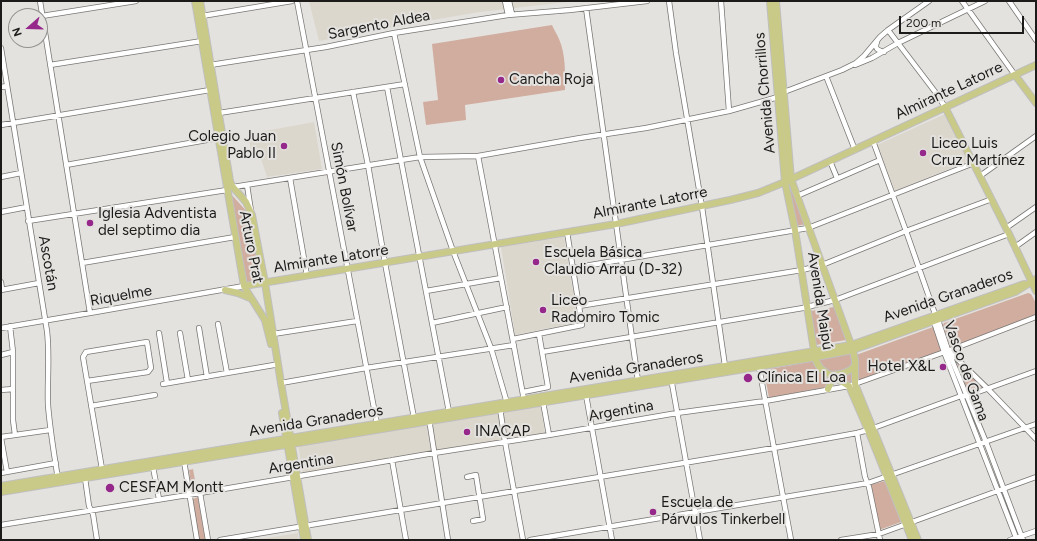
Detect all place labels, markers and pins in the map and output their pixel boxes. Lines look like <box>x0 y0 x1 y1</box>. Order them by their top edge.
place label: Cancha Roja <box>509 71 593 89</box>
marker: Cancha Roja <box>496 75 506 85</box>
place label: Colegio Juan Pablo II <box>188 128 276 163</box>
place label: Liceo Luis Cruz Martínez <box>931 135 1025 170</box>
marker: Colegio Juan Pablo II <box>279 141 289 151</box>
marker: Liceo Luis Cruz Martínez <box>918 148 928 158</box>
place label: Iglesia Adventista del septimo dia <box>98 205 217 240</box>
marker: Iglesia Adventista del septimo dia <box>85 218 95 228</box>
place label: Escuela Básica Claudio Arrau (D-32) <box>544 244 683 279</box>
marker: Escuela Básica Claudio Arrau (D-32) <box>531 257 541 267</box>
place label: Liceo Radomiro Tomic <box>551 292 660 327</box>
marker: Liceo Radomiro Tomic <box>538 305 548 315</box>
place label: Hotel X&L <box>868 358 935 376</box>
marker: Hotel X&L <box>938 362 948 372</box>
place label: Clínica El Loa <box>757 369 846 387</box>
marker: Clínica El Loa <box>742 372 754 384</box>
place label: INACAP <box>475 423 530 441</box>
marker: INACAP <box>462 427 472 437</box>
place label: CESFAM Montt <box>119 479 224 497</box>
marker: CESFAM Montt <box>104 482 116 494</box>
place label: Escuela de Párvulos Tinkerbell <box>661 494 785 529</box>
marker: Escuela de Párvulos Tinkerbell <box>648 507 658 517</box>

